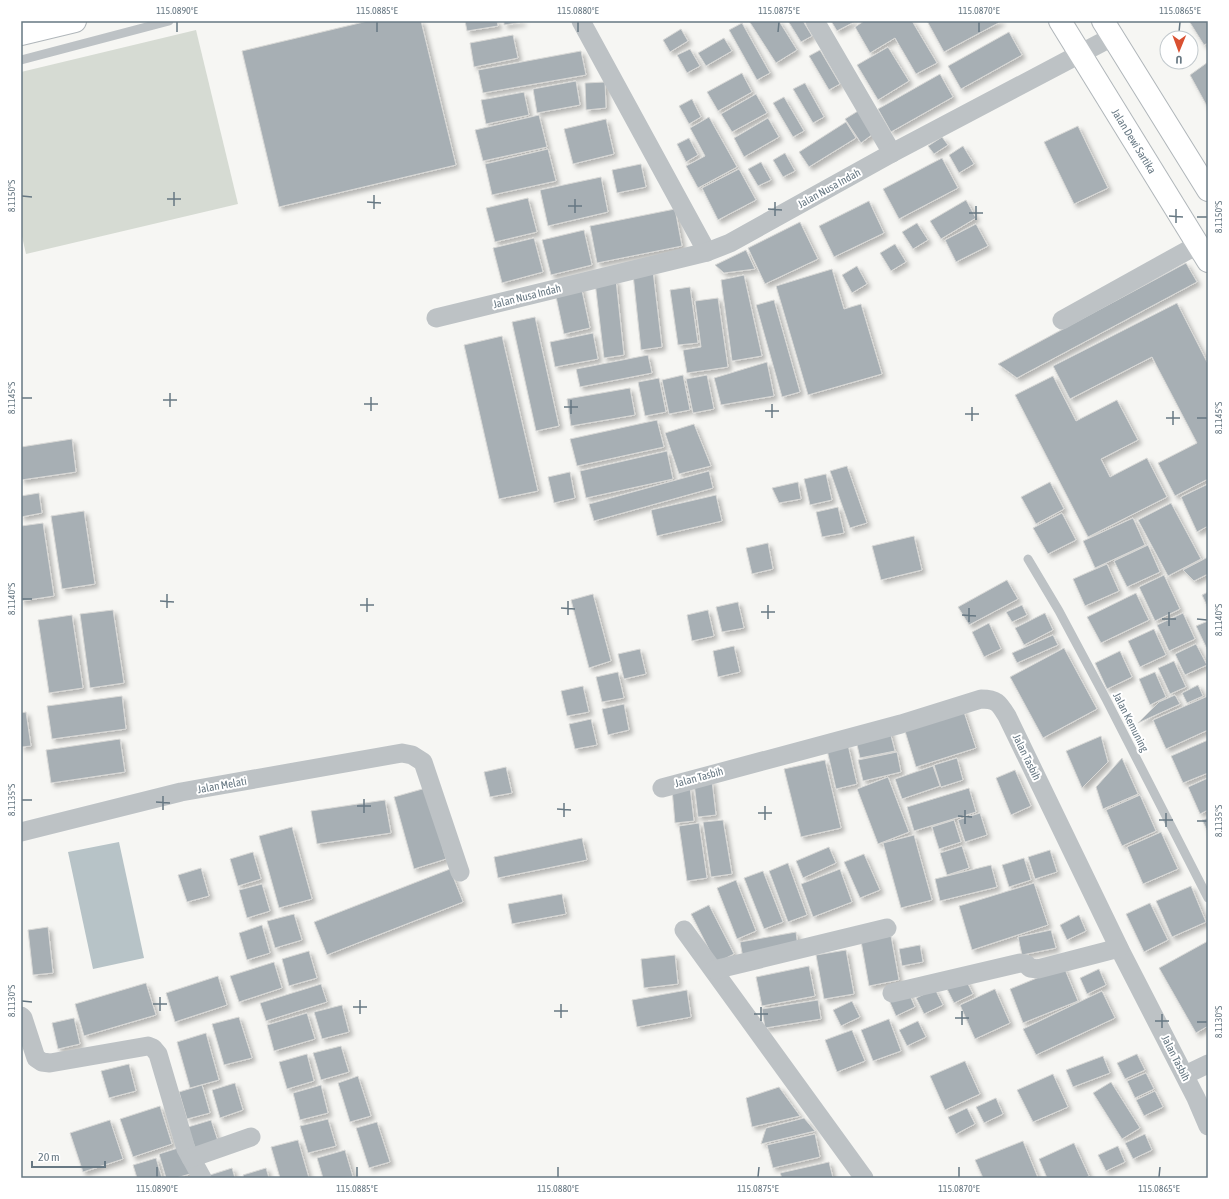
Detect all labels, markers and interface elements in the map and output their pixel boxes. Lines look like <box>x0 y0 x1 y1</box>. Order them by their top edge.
text: 115.0890°E <box>156 5 199 16</box>
text: 115.0885°E <box>356 5 399 16</box>
text: 115.0880°E <box>557 5 600 16</box>
text: 115.0875°E <box>758 5 801 16</box>
text: 115.0870°E <box>958 5 1001 16</box>
text: 115.0865°E <box>1159 5 1202 16</box>
north arrow <box>1159 30 1199 70</box>
text: U <box>1175 54 1182 66</box>
street label: Jalan Dewi Sartika <box>1110 106 1158 176</box>
street label: Jalan Nusa Indah <box>796 166 862 210</box>
text: 8.1150°S <box>6 180 17 212</box>
text: 8.1150°S <box>1213 201 1224 233</box>
street label: Jalan Nusa Indah <box>492 282 562 310</box>
text: 8.1145°S <box>6 382 17 414</box>
text: 8.1145°S <box>1213 402 1224 434</box>
text: 8.1140°S <box>6 583 17 615</box>
text: 8.1140°S <box>1213 604 1224 636</box>
street label: Jalan Kemuning <box>1111 690 1151 754</box>
street label: Jalan Tasbih <box>1011 732 1043 782</box>
street label: Jalan Tasbih <box>673 765 725 789</box>
street label: Jalan Melati <box>197 775 247 795</box>
text: 8.1135°S <box>6 784 17 816</box>
text: 8.1135°S <box>1213 805 1224 837</box>
text: 8.1130°S <box>6 985 17 1017</box>
text: 8.1130°S <box>1213 1006 1224 1038</box>
street label: Jalan Tasbih <box>1159 1033 1193 1083</box>
scale bar <box>32 1143 105 1169</box>
text: 20 m <box>38 1150 60 1164</box>
text: 115.0890°E <box>136 1183 179 1194</box>
text: 115.0885°E <box>336 1183 379 1194</box>
text: 115.0880°E <box>537 1183 580 1194</box>
text: 115.0875°E <box>737 1183 780 1194</box>
text: 115.0870°E <box>938 1183 981 1194</box>
text: 115.0865°E <box>1138 1183 1181 1194</box>

